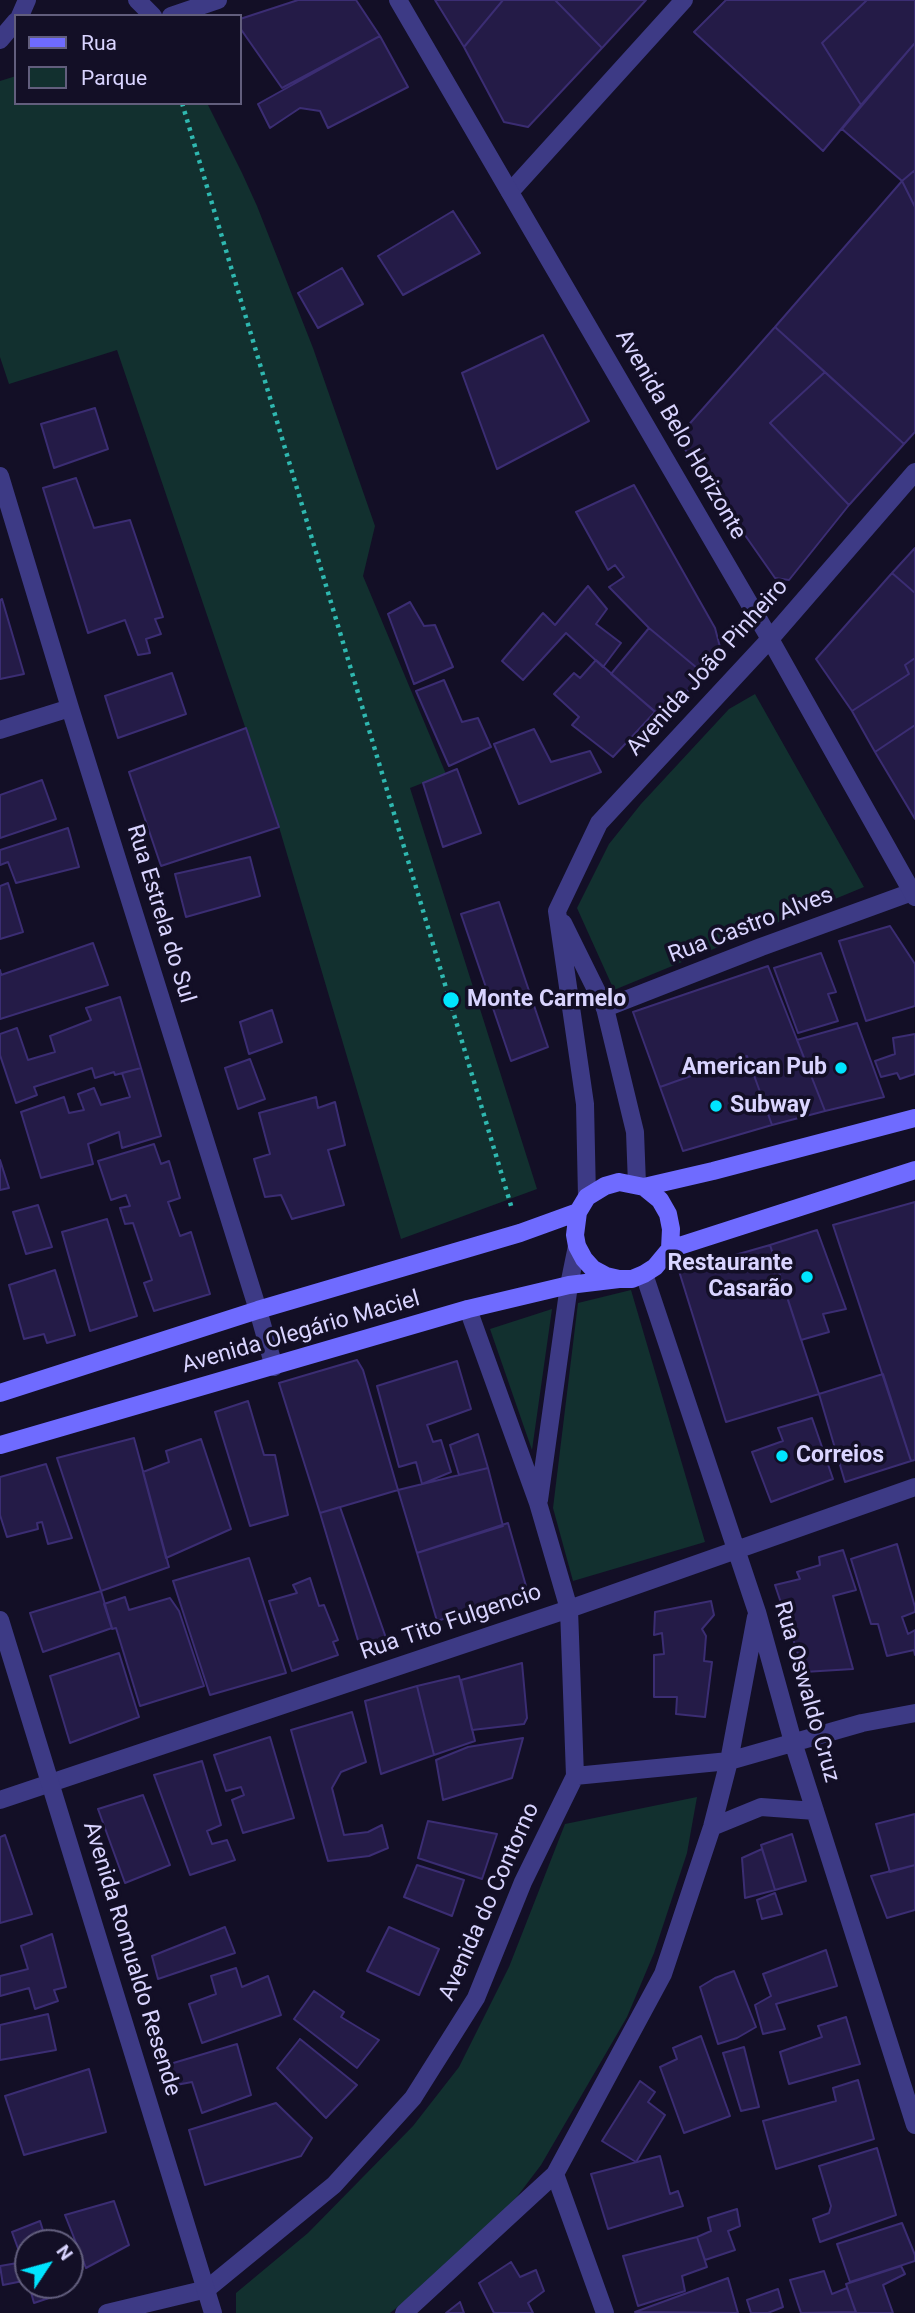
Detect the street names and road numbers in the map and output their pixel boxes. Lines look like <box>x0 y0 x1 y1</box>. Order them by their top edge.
street label: Avenida Belo Horizonte <box>609 325 751 545</box>
street label: Avenida João Pinheiro <box>621 574 795 762</box>
street label: Rua Estrela do Sul <box>120 822 200 1006</box>
street label: Rua Castro Alves <box>665 882 837 970</box>
street label: Avenida Olegário Maciel <box>179 1286 423 1380</box>
street label: Rua Tito Fulgencio <box>357 1579 545 1667</box>
street label: Rua Oswaldo Cruz <box>767 1598 845 1786</box>
street label: Avenida do Contorno <box>434 1799 546 2005</box>
street label: Avenida Romualdo Resende <box>76 1818 186 2100</box>

